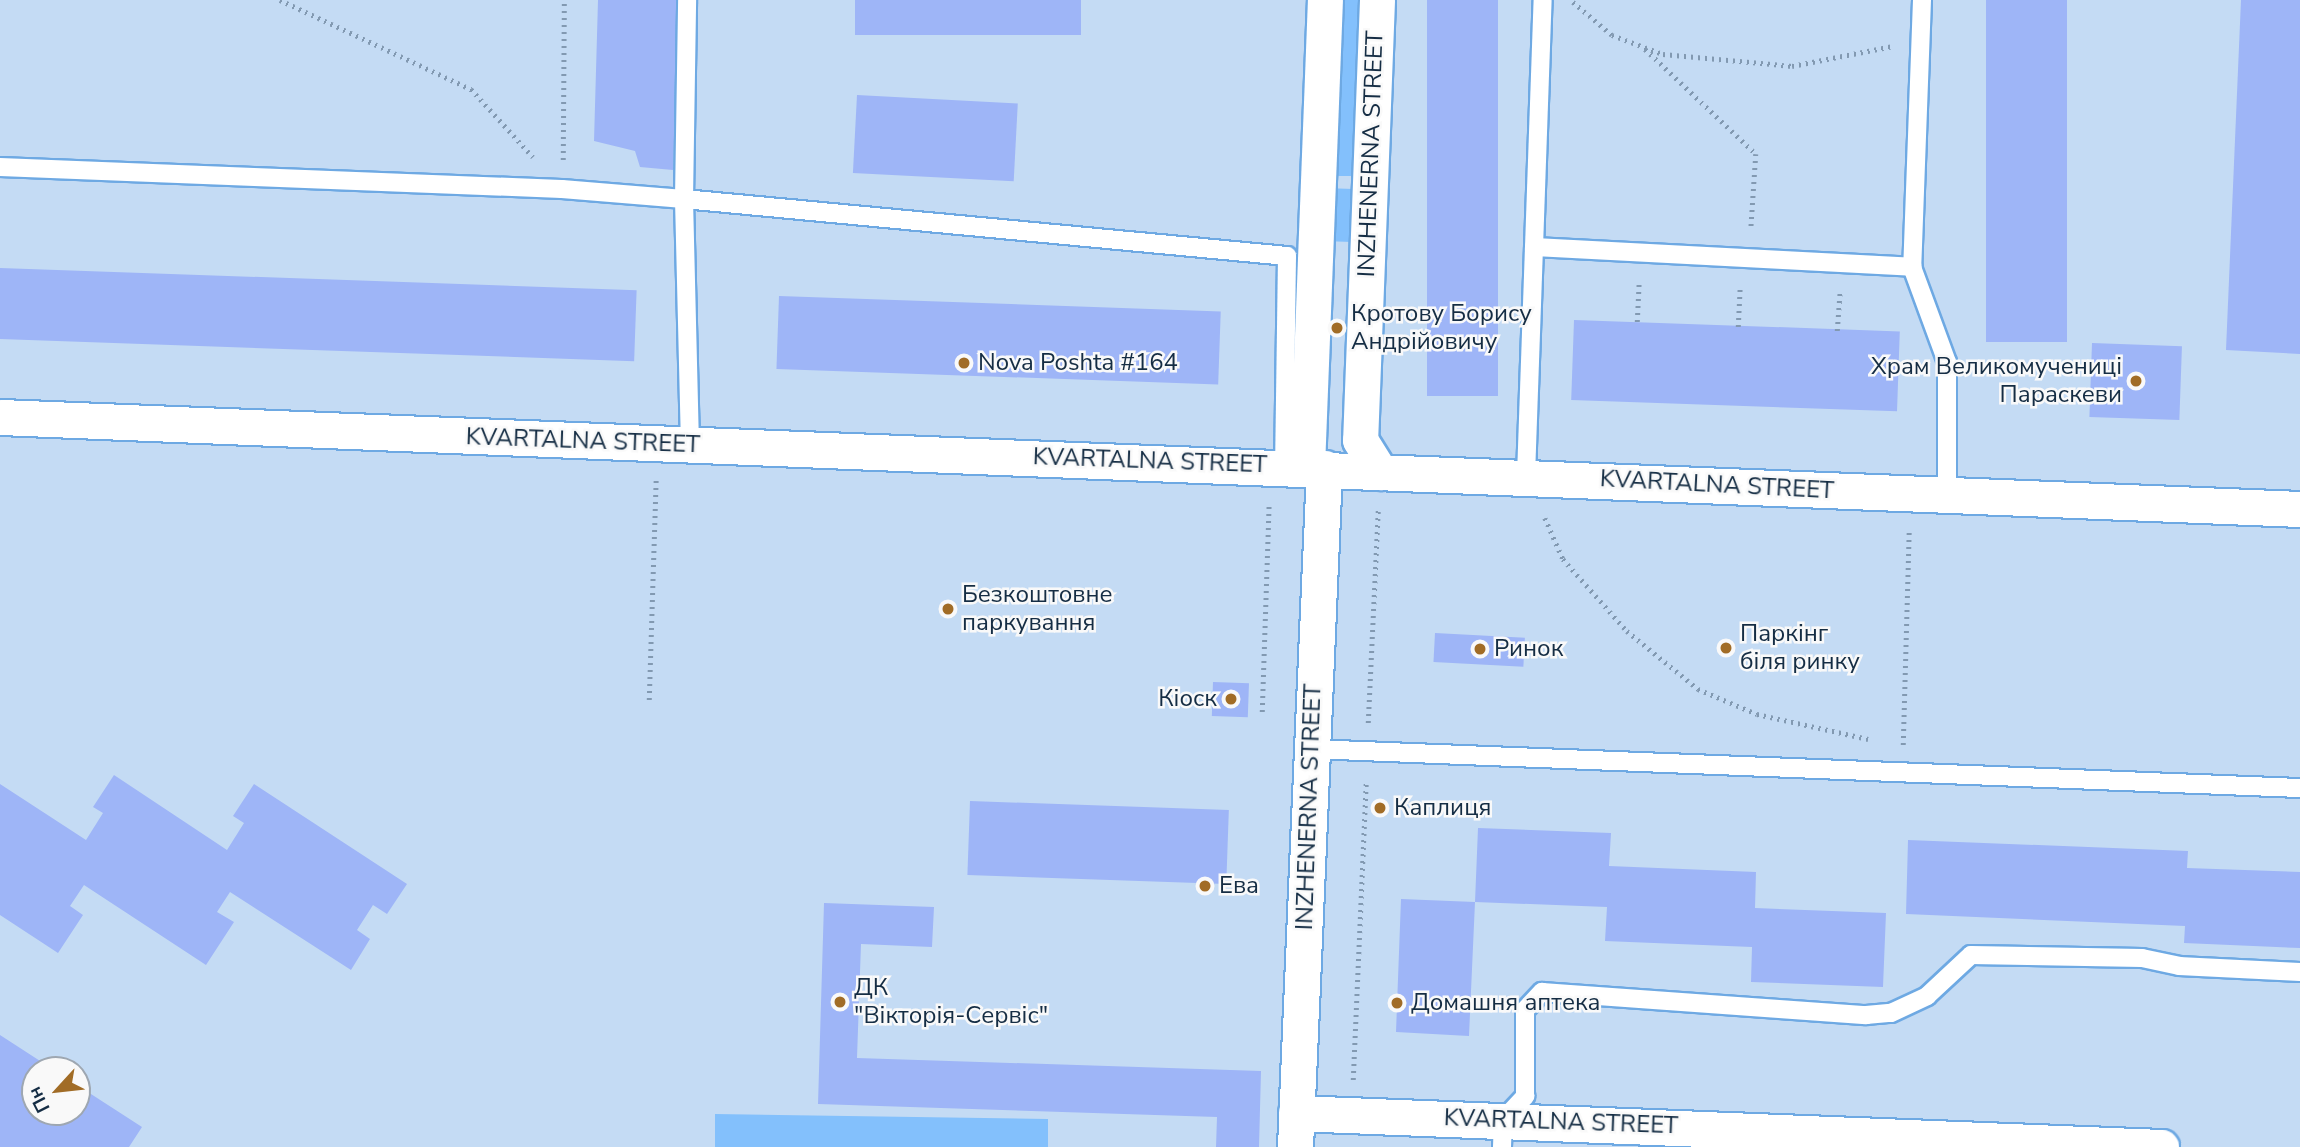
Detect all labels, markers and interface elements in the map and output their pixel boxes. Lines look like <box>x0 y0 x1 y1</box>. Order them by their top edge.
street label: INZHENERNA STREET <box>1352 30 1390 278</box>
place label: Кротову Борису Андрійовичу <box>1351 300 1532 356</box>
marker: Кротову Борису Андрійовичу <box>1329 320 1345 336</box>
place label: Nova Poshta #164 <box>978 349 1178 377</box>
place label: Храм Великомучениці Параскеви <box>1871 353 2122 409</box>
marker: Nova Poshta #164 <box>956 355 972 371</box>
marker: Храм Великомучениці Параскеви <box>2128 373 2144 389</box>
street label: KVARTALNA STREET <box>465 423 701 459</box>
street label: KVARTALNA STREET <box>1032 443 1268 479</box>
street label: KVARTALNA STREET <box>1599 464 1835 506</box>
place label: Безкоштовне паркування <box>962 581 1113 637</box>
marker: Безкоштовне паркування <box>940 601 956 617</box>
place label: Паркінг біля ринку <box>1740 620 1860 676</box>
place label: Ринок <box>1494 635 1563 663</box>
marker: Паркінг біля ринку <box>1718 640 1734 656</box>
marker: Ринок <box>1472 641 1488 657</box>
street label: INZHENERNA STREET <box>1290 683 1328 931</box>
place label: Кіоск <box>1158 685 1217 713</box>
marker: Кіоск <box>1223 691 1239 707</box>
place label: Каплиця <box>1394 794 1491 822</box>
marker: Каплиця <box>1372 800 1388 816</box>
place label: Ева <box>1219 872 1259 900</box>
marker: Ева <box>1197 878 1213 894</box>
place label: ДК "Вікторія-Сервіс" <box>854 974 1048 1030</box>
place label: Домашня аптека <box>1411 989 1601 1017</box>
marker: ДК "Вікторія-Сервіс" <box>832 994 848 1010</box>
marker: Домашня аптека <box>1389 995 1405 1011</box>
north arrow <box>21 1056 91 1126</box>
text: Пн <box>22 1082 57 1117</box>
street label: KVARTALNA STREET <box>1443 1104 1679 1140</box>

